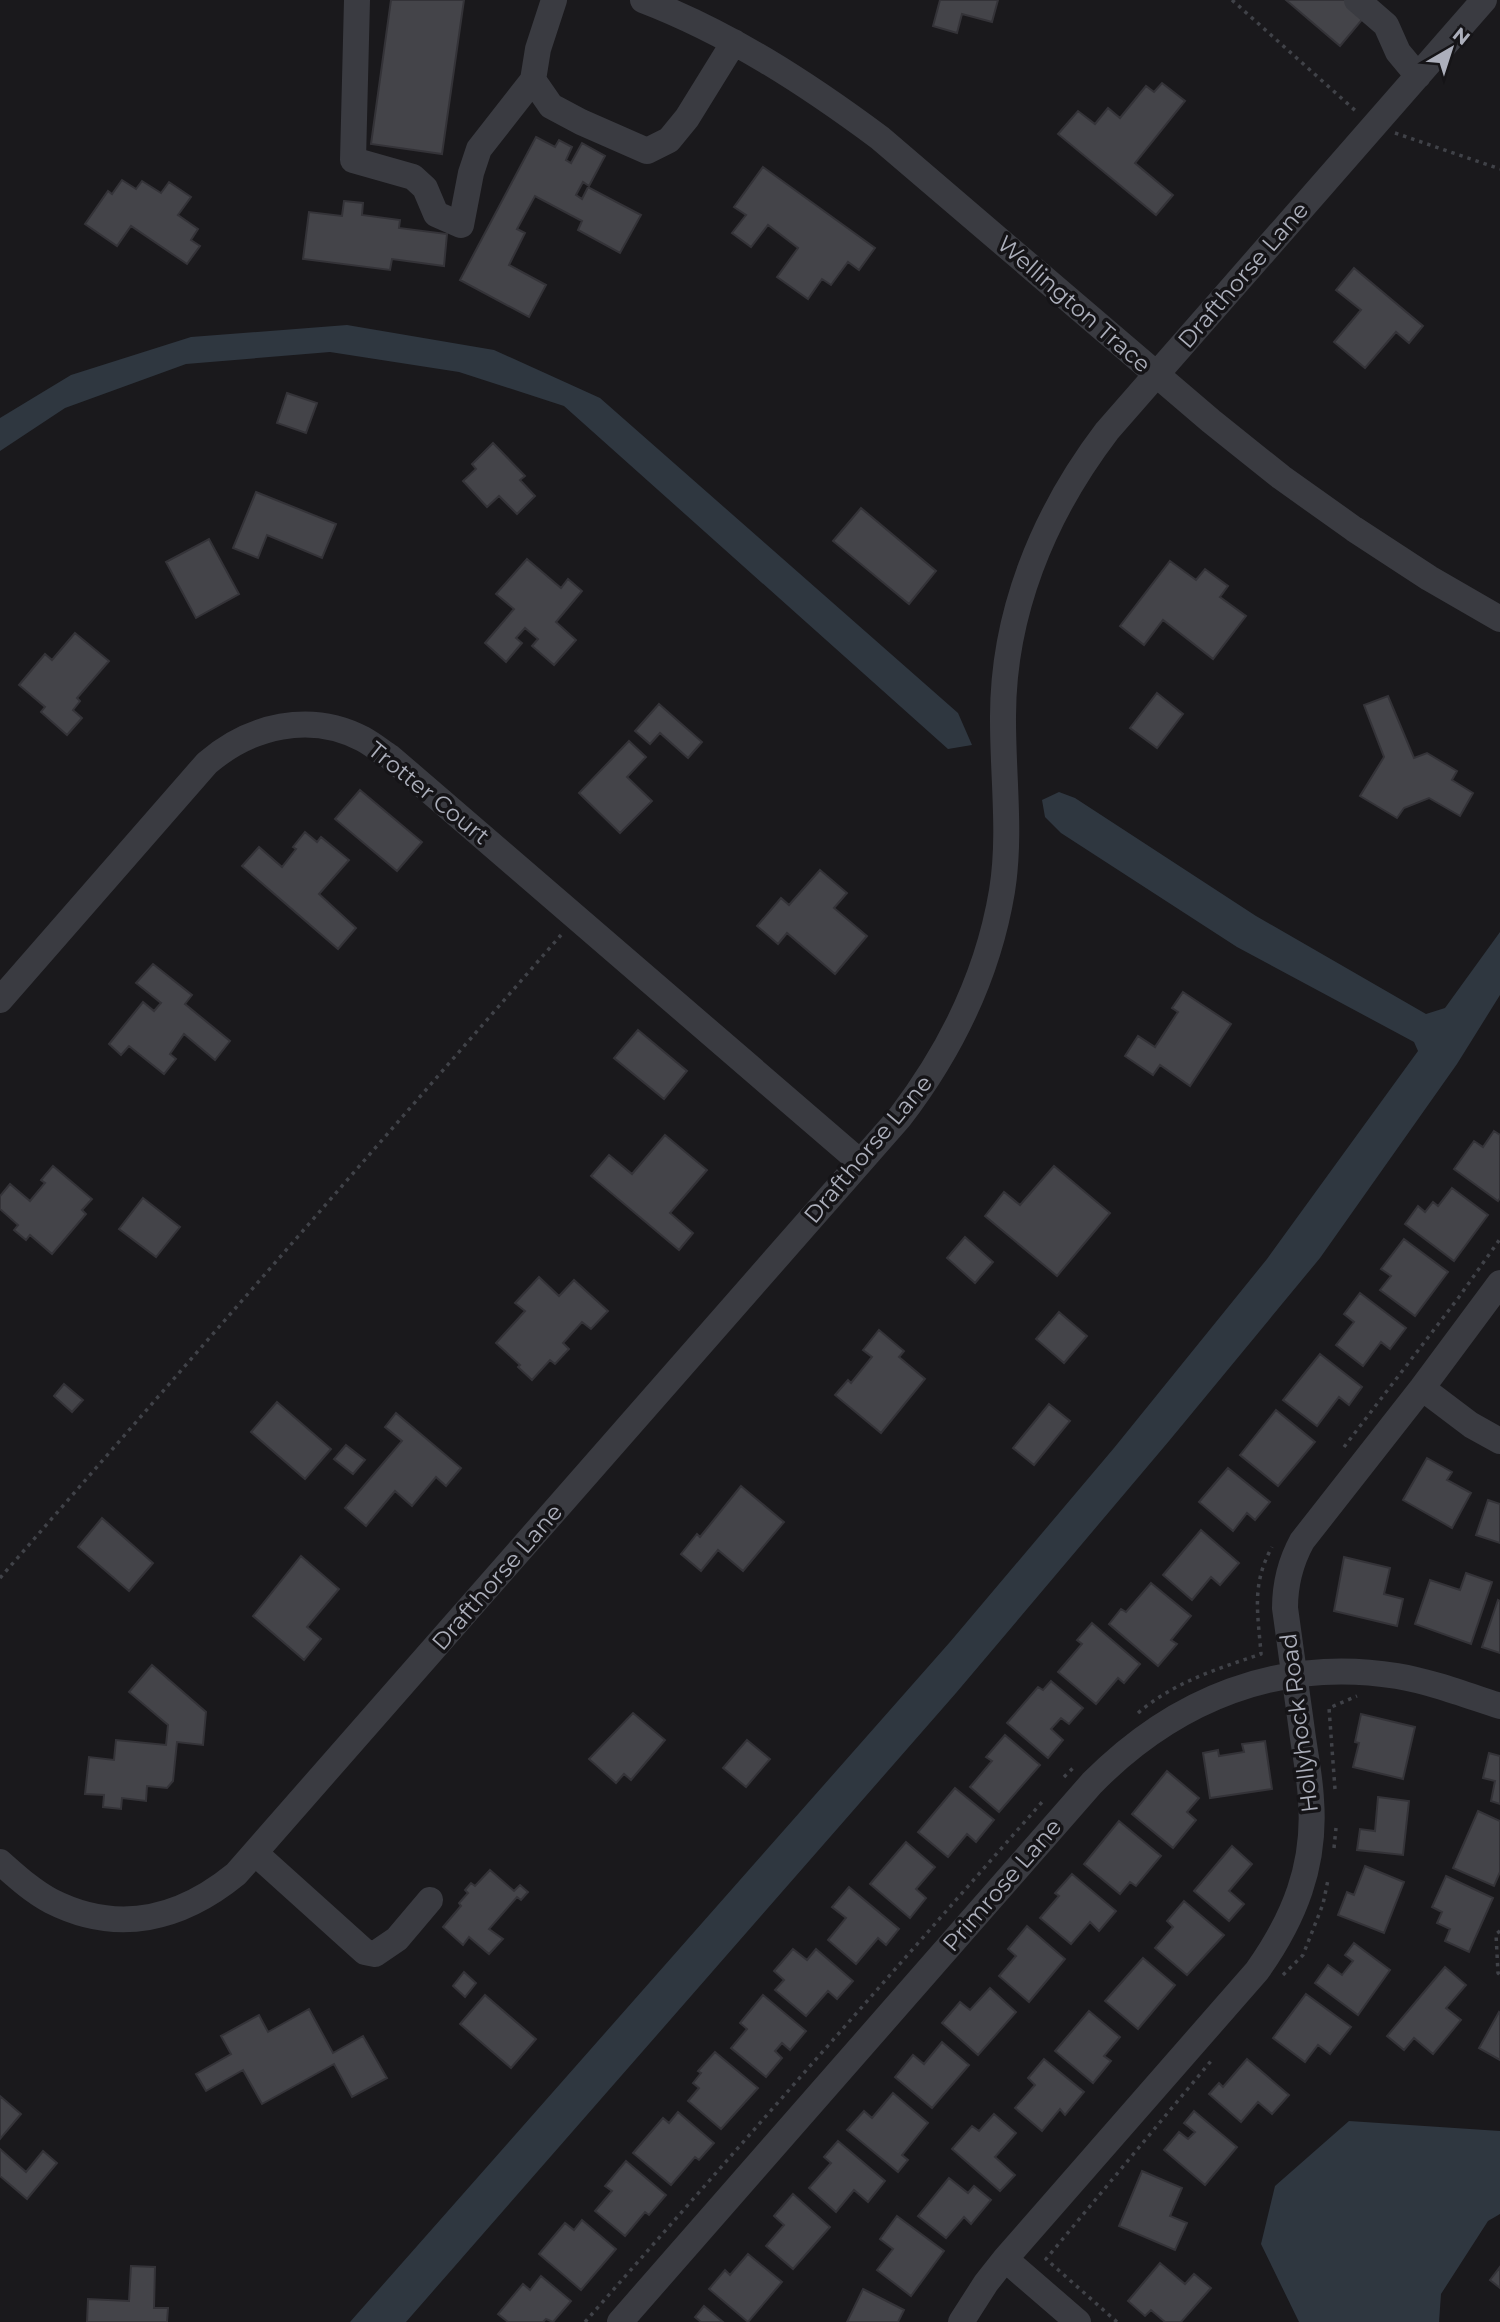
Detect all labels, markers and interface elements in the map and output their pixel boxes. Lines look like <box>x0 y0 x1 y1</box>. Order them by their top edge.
north arrow <box>1416 14 1486 84</box>
text: N <box>1448 22 1475 50</box>
street label: Drafthorse Lane <box>1172 196 1314 354</box>
street label: Wellington Trace <box>991 230 1157 378</box>
street label: Trotter Court <box>363 736 495 850</box>
street label: Drafthorse Lane <box>798 1069 938 1229</box>
street label: Drafthorse Lane <box>426 1498 568 1656</box>
street label: Hollyhock Road <box>1274 1632 1324 1814</box>
street label: Primrose Lane <box>937 1813 1067 1957</box>

